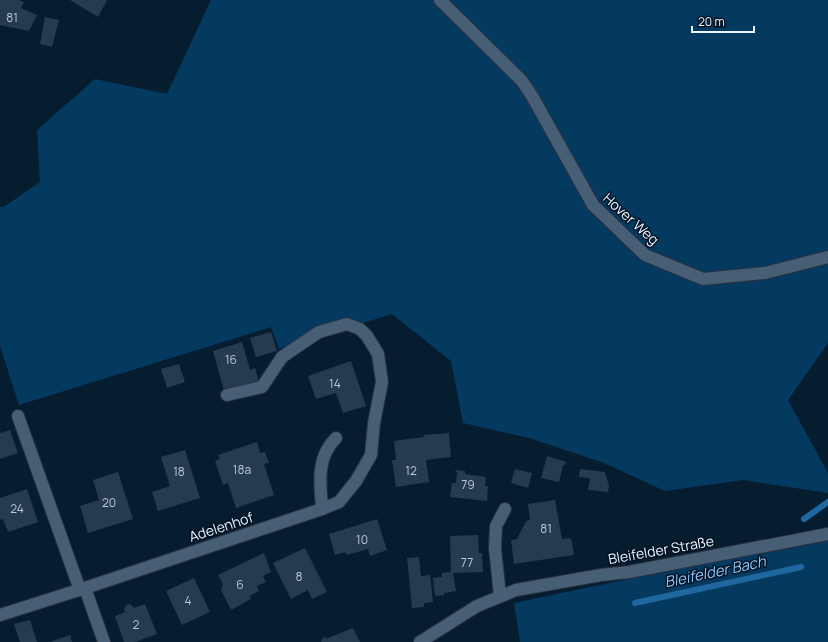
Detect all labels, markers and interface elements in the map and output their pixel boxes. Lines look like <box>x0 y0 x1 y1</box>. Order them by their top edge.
scale bar <box>692 8 754 34</box>
house number: 81 <box>6 9 18 26</box>
text: 20 m <box>698 13 725 30</box>
street label: Hover Weg <box>599 188 663 249</box>
house number: 16 <box>225 351 237 368</box>
house number: 14 <box>329 375 341 392</box>
house number: 18a <box>233 461 251 478</box>
house number: 12 <box>405 462 417 479</box>
house number: 18 <box>173 463 185 480</box>
house number: 79 <box>461 476 475 493</box>
house number: 20 <box>102 494 116 511</box>
house number: 24 <box>10 500 24 517</box>
street label: Adelenhof <box>186 507 255 546</box>
house number: 81 <box>540 520 552 537</box>
house number: 10 <box>356 531 368 548</box>
street label: Bleifelder Straße <box>607 531 715 568</box>
water label: Bleifelder Bach <box>662 550 769 592</box>
house number: 77 <box>461 554 473 571</box>
house number: 8 <box>296 568 303 585</box>
house number: 6 <box>236 576 244 593</box>
house number: 4 <box>184 592 192 609</box>
house number: 2 <box>133 616 140 633</box>

